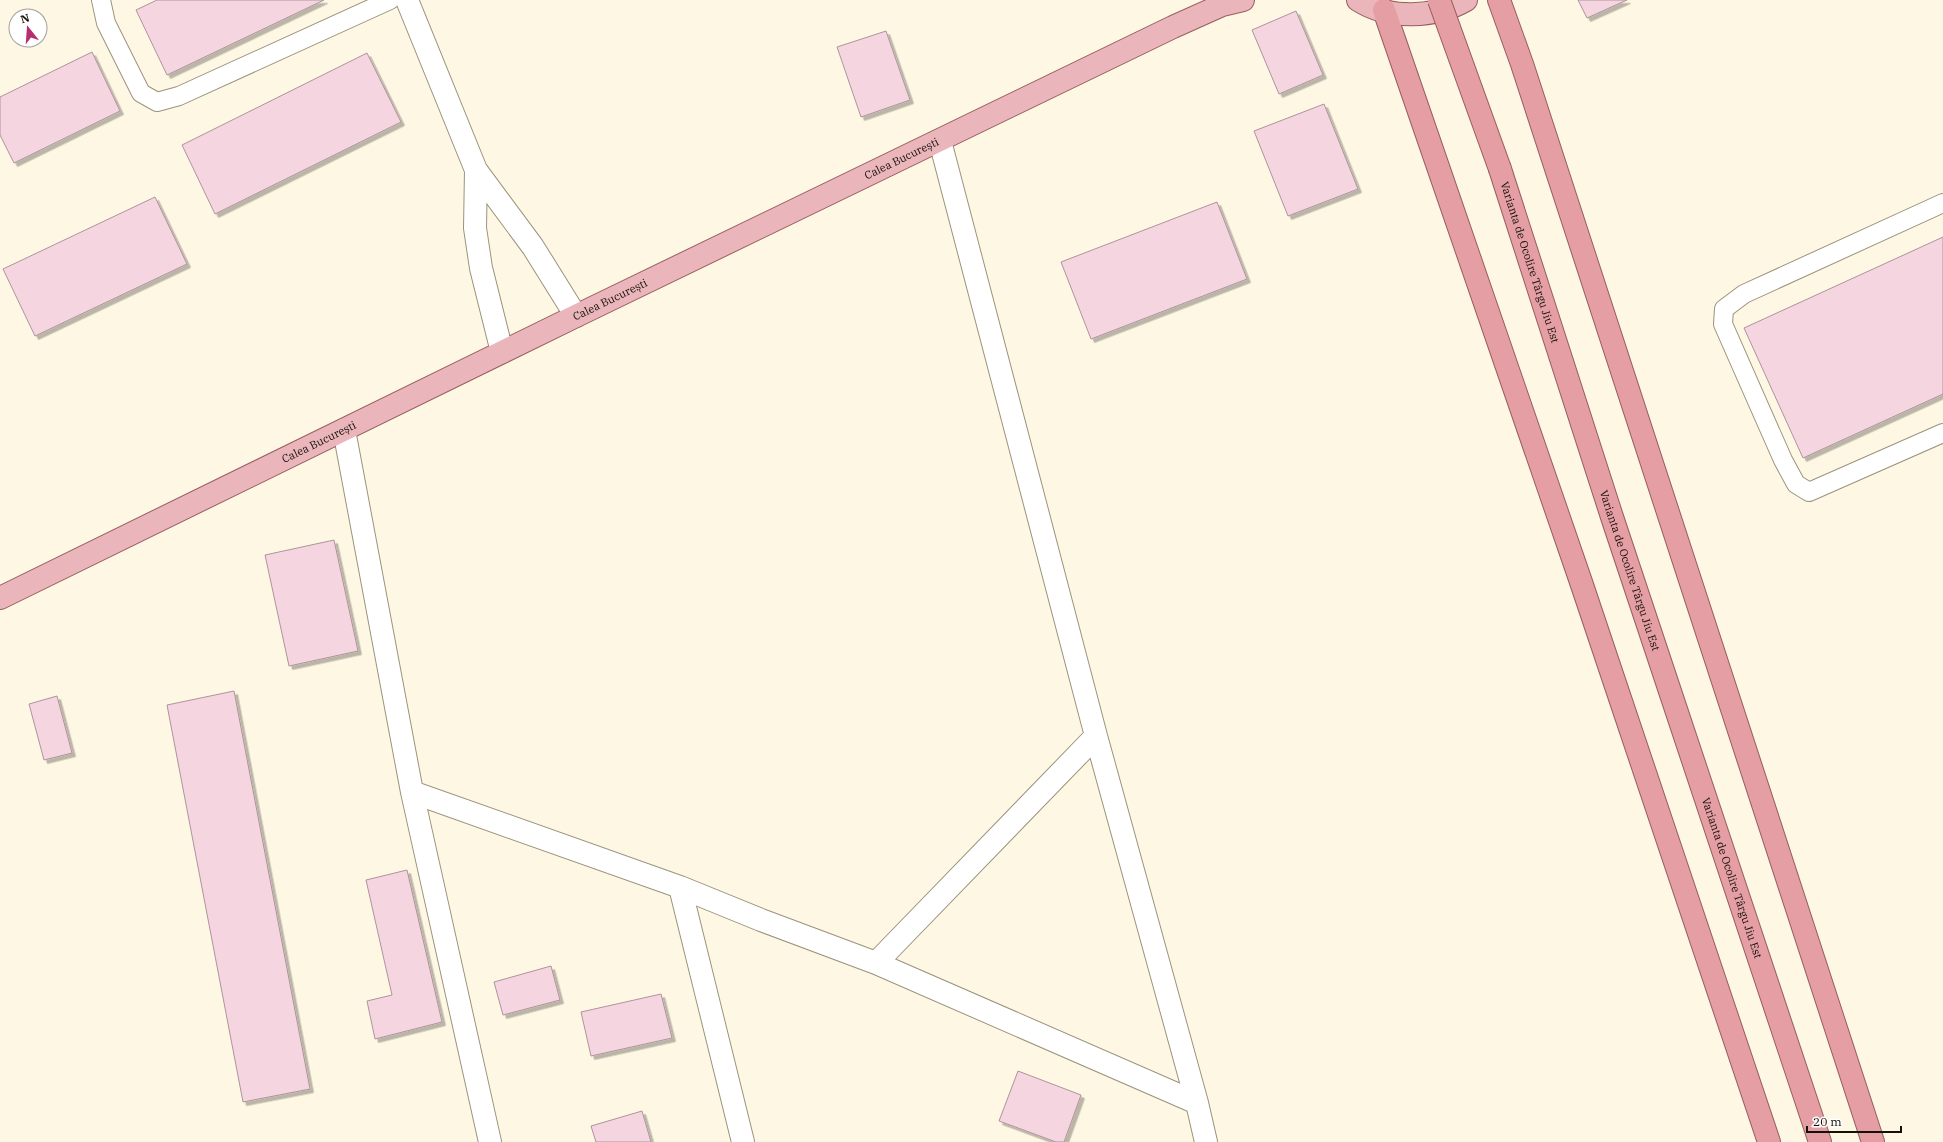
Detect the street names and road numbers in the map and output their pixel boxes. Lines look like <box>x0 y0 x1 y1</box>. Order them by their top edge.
street label: Calea București <box>862 134 942 182</box>
street label: Varianta de Ocolire Târgu Jiu Est <box>1498 180 1563 345</box>
street label: Calea București <box>570 275 650 324</box>
street label: Calea București <box>279 418 359 466</box>
street label: Varianta de Ocolire Târgu Jiu Est <box>1597 488 1663 653</box>
street label: Varianta de Ocolire Târgu Jiu Est <box>1699 796 1765 960</box>

